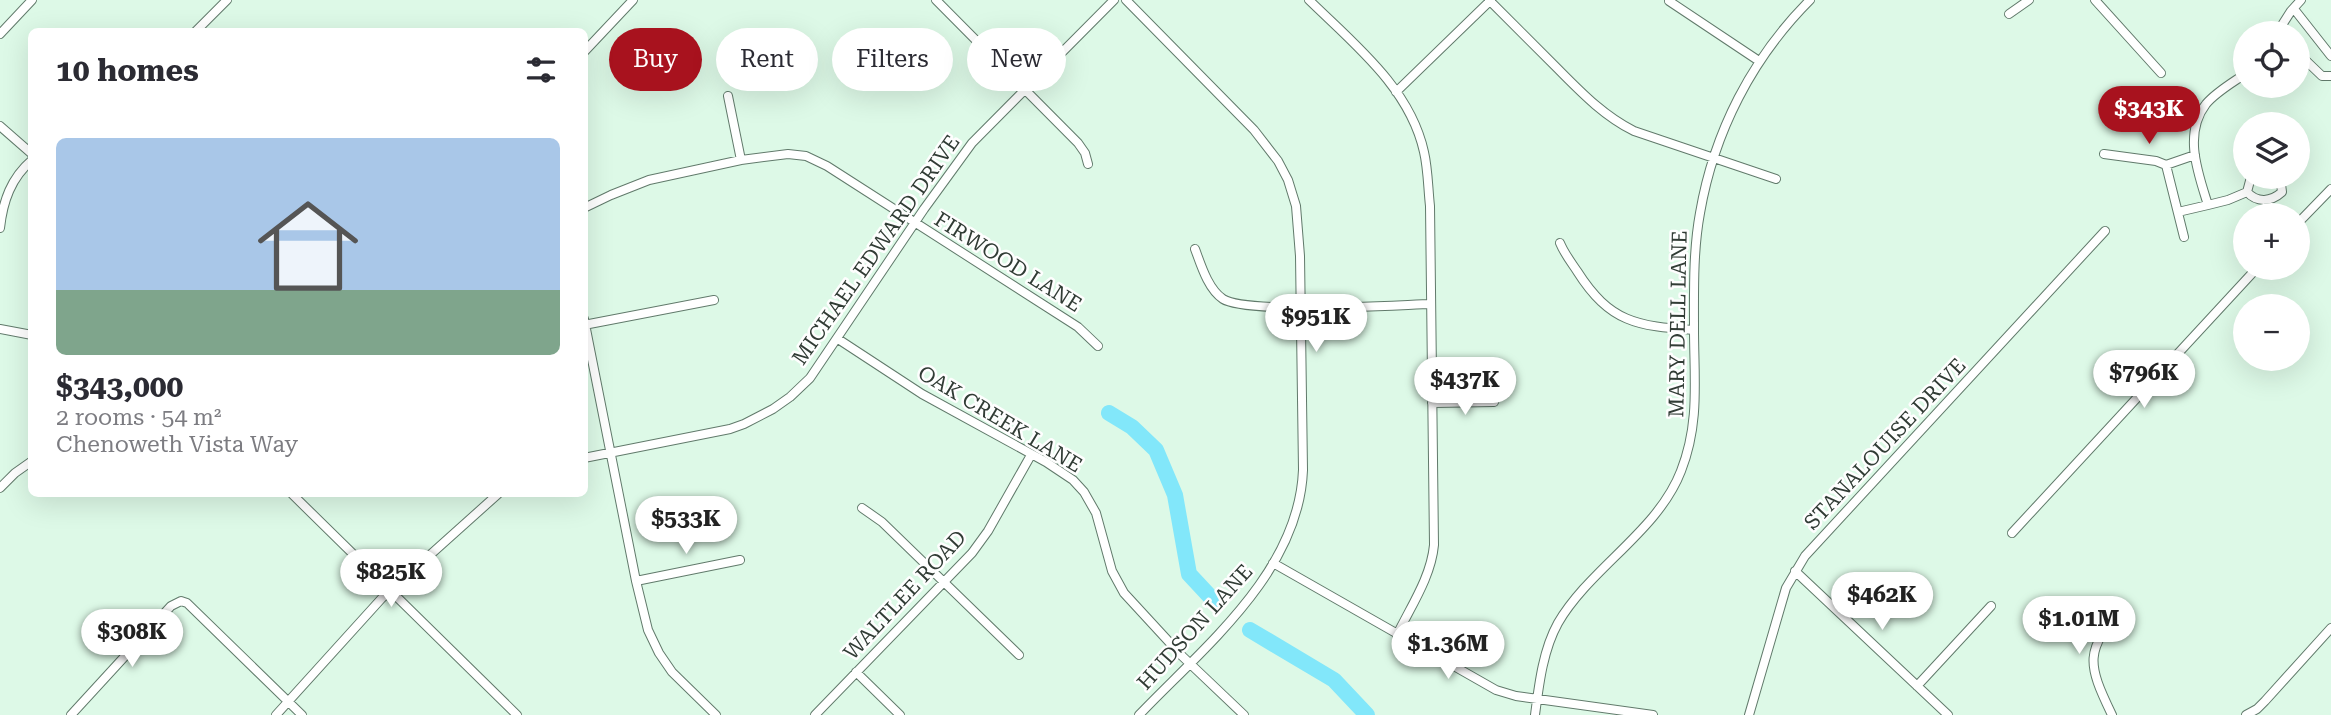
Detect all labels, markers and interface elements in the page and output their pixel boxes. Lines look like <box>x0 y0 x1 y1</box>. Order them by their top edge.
map controls <box>2233 21 2310 371</box>
button: locate <box>2233 21 2310 98</box>
chip: Buy <box>609 28 702 91</box>
chip: Rent <box>716 28 818 91</box>
chip: Filters <box>832 28 953 91</box>
chip: New <box>967 28 1066 91</box>
icon: filters <box>522 51 560 89</box>
text: 10 homes <box>56 53 199 88</box>
pin: $343K <box>2100 86 2198 146</box>
text: $343K <box>2114 95 2184 122</box>
button: layers <box>2233 112 2310 189</box>
street label: MICHAEL EDWARD DRIVE <box>787 131 965 369</box>
icon: home <box>245 183 371 309</box>
button: + <box>2233 203 2310 280</box>
street label: FIRWOOD LANE <box>930 207 1086 317</box>
street label: MARY DELL LANE <box>1664 230 1692 418</box>
pin: $951K <box>1267 294 1365 354</box>
button: − <box>2233 294 2310 371</box>
text: $951K <box>1281 303 1351 330</box>
pin: $796K <box>2095 350 2193 410</box>
street label: STANALOUISE DRIVE <box>1799 353 1971 535</box>
pin: $437K <box>1416 358 1514 417</box>
text: $796K <box>2109 359 2179 386</box>
street label: OAK CREEK LANE <box>914 361 1086 477</box>
text: $437K <box>1430 366 1500 393</box>
text: $343,000 <box>56 369 183 404</box>
text: 2 rooms · 54 m² <box>56 404 222 431</box>
text: Chenoweth Vista Way <box>56 431 298 458</box>
pin: $533K <box>637 496 735 556</box>
text: $533K <box>651 505 721 532</box>
street label: WALTLEE ROAD <box>839 525 971 665</box>
pin: $825K <box>342 550 440 609</box>
text: $825K <box>356 558 426 585</box>
street label: HUDSON LANE <box>1132 559 1258 695</box>
pin: $462K <box>1833 572 1931 632</box>
text: $462K <box>1847 581 1917 608</box>
pin: $1.01M <box>2022 596 2136 656</box>
text: $1.01M <box>2039 605 2119 632</box>
pin: $308K <box>83 610 181 669</box>
text: $308K <box>97 618 167 645</box>
pin: $1.36M <box>1391 622 1505 681</box>
text: $1.36M <box>1408 630 1488 657</box>

